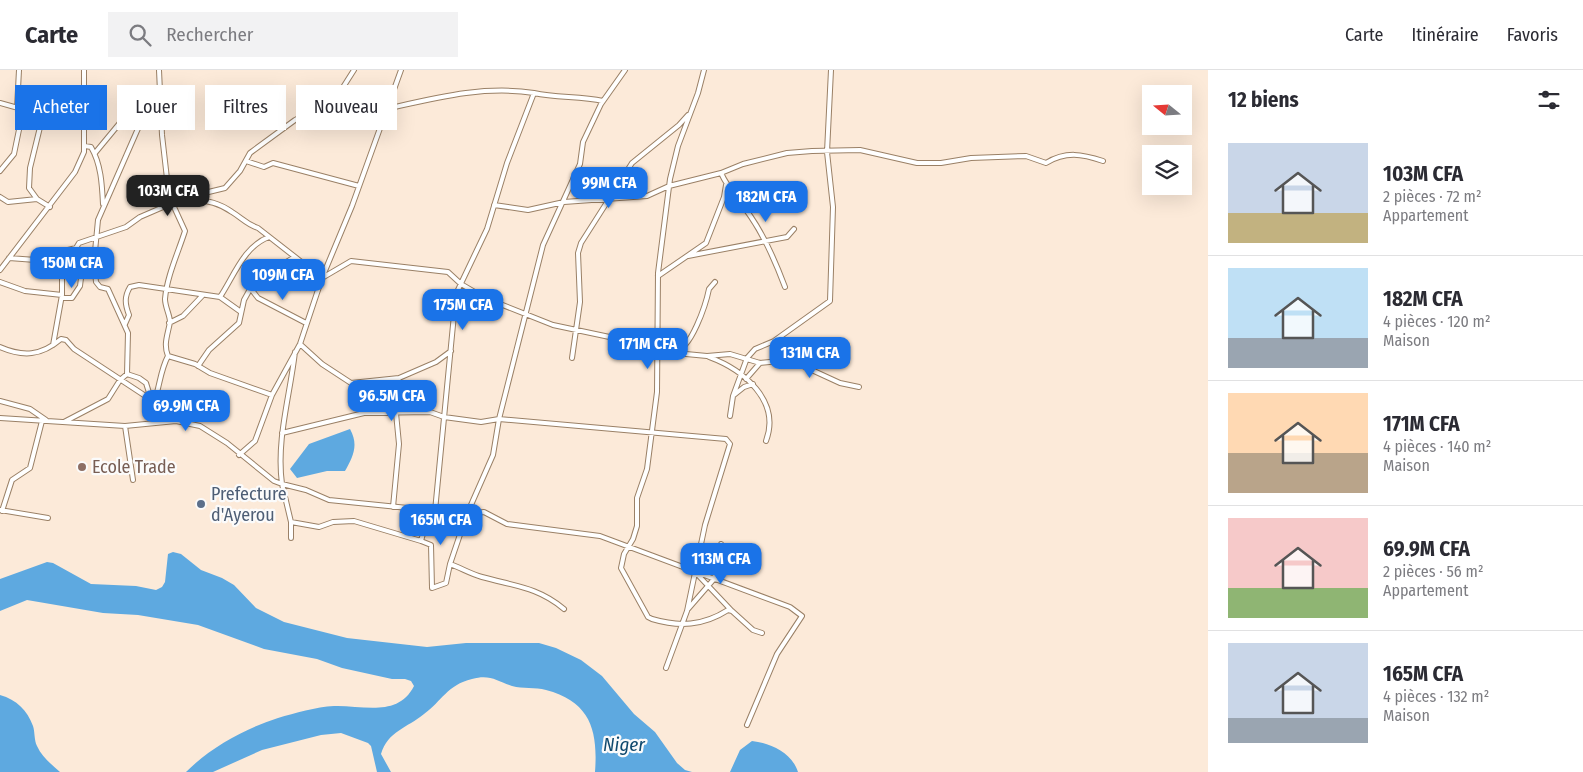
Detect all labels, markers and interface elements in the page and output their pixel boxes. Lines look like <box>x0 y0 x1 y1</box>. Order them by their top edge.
search box <box>108 12 458 57</box>
text: Carte <box>25 21 78 49</box>
icon: search <box>126 21 154 49</box>
text: Rechercher <box>166 23 253 46</box>
text: Carte <box>1345 24 1383 46</box>
text: Itinéraire <box>1411 24 1479 46</box>
text: Favoris <box>1507 24 1558 46</box>
chip: Acheter <box>15 85 107 130</box>
chip: Louer <box>117 85 195 130</box>
chip: Filtres <box>205 85 286 130</box>
chip: Nouveau <box>296 85 397 130</box>
north arrow <box>1142 85 1192 135</box>
map controls <box>1142 85 1192 195</box>
icon: filters <box>1535 86 1563 114</box>
text: 12 biens <box>1228 87 1299 113</box>
button: layers <box>1142 145 1192 195</box>
text: 103M CFA <box>1383 161 1463 187</box>
icon: home <box>1268 163 1328 223</box>
pin: 99M CFA <box>563 166 655 209</box>
text: 99M CFA <box>582 173 636 192</box>
pin: 103M CFA <box>116 174 220 217</box>
pin: 182M CFA <box>714 180 818 223</box>
text: 103M CFA <box>137 181 199 200</box>
text: 182M CFA <box>736 187 796 206</box>
text: 2 pièces · 72 m² <box>1383 187 1482 206</box>
text: Appartement <box>1383 206 1469 225</box>
pin: 150M CFA <box>20 246 124 289</box>
text: 150M CFA <box>41 253 103 272</box>
pin: 109M CFA <box>231 258 335 301</box>
text: 109M CFA <box>252 265 314 284</box>
text: 182M CFA <box>1383 286 1463 312</box>
pin: 175M CFA <box>411 288 515 331</box>
icon: home <box>1268 288 1328 348</box>
text: 175M CFA <box>433 295 493 314</box>
text: 4 pièces · 120 m² <box>1383 312 1491 331</box>
pin: 171M CFA <box>596 328 700 370</box>
text: Maison <box>1383 331 1430 350</box>
text: 171M CFA <box>619 334 677 353</box>
pin: 131M CFA <box>758 336 862 379</box>
text: 131M CFA <box>781 343 839 362</box>
pin: 96.5M CFA <box>335 380 449 422</box>
text: 96.5M CFA <box>359 386 425 405</box>
pin: 69.9M CFA <box>129 390 243 432</box>
text: 69.9M CFA <box>153 396 219 415</box>
text: 171M CFA <box>1383 411 1460 437</box>
icon: home <box>1268 413 1328 473</box>
text: 4 pièces · 140 m² <box>1383 437 1491 456</box>
place label: Ecole Trade <box>92 456 176 478</box>
text: Maison <box>1383 456 1430 475</box>
marker: Ecole Trade <box>76 461 88 473</box>
place label: Prefecture d'Ayerou <box>211 483 287 526</box>
marker: Prefecture d'Ayerou <box>195 498 207 510</box>
pin: 165M CFA <box>389 504 493 546</box>
text: 165M CFA <box>410 510 472 529</box>
text: 69.9M CFA <box>1383 536 1470 562</box>
icon: home <box>1268 538 1328 598</box>
pin: 113M CFA <box>669 542 773 585</box>
text: 113M CFA <box>692 549 751 568</box>
text: 2 pièces · 56 m² <box>1383 562 1484 581</box>
text: Appartement <box>1383 581 1469 600</box>
text: 165M CFA <box>1383 661 1463 687</box>
icon: home <box>1268 663 1328 723</box>
text: 4 pièces · 132 m² <box>1383 687 1489 706</box>
text: Maison <box>1383 706 1430 725</box>
water label: Niger <box>603 733 646 756</box>

